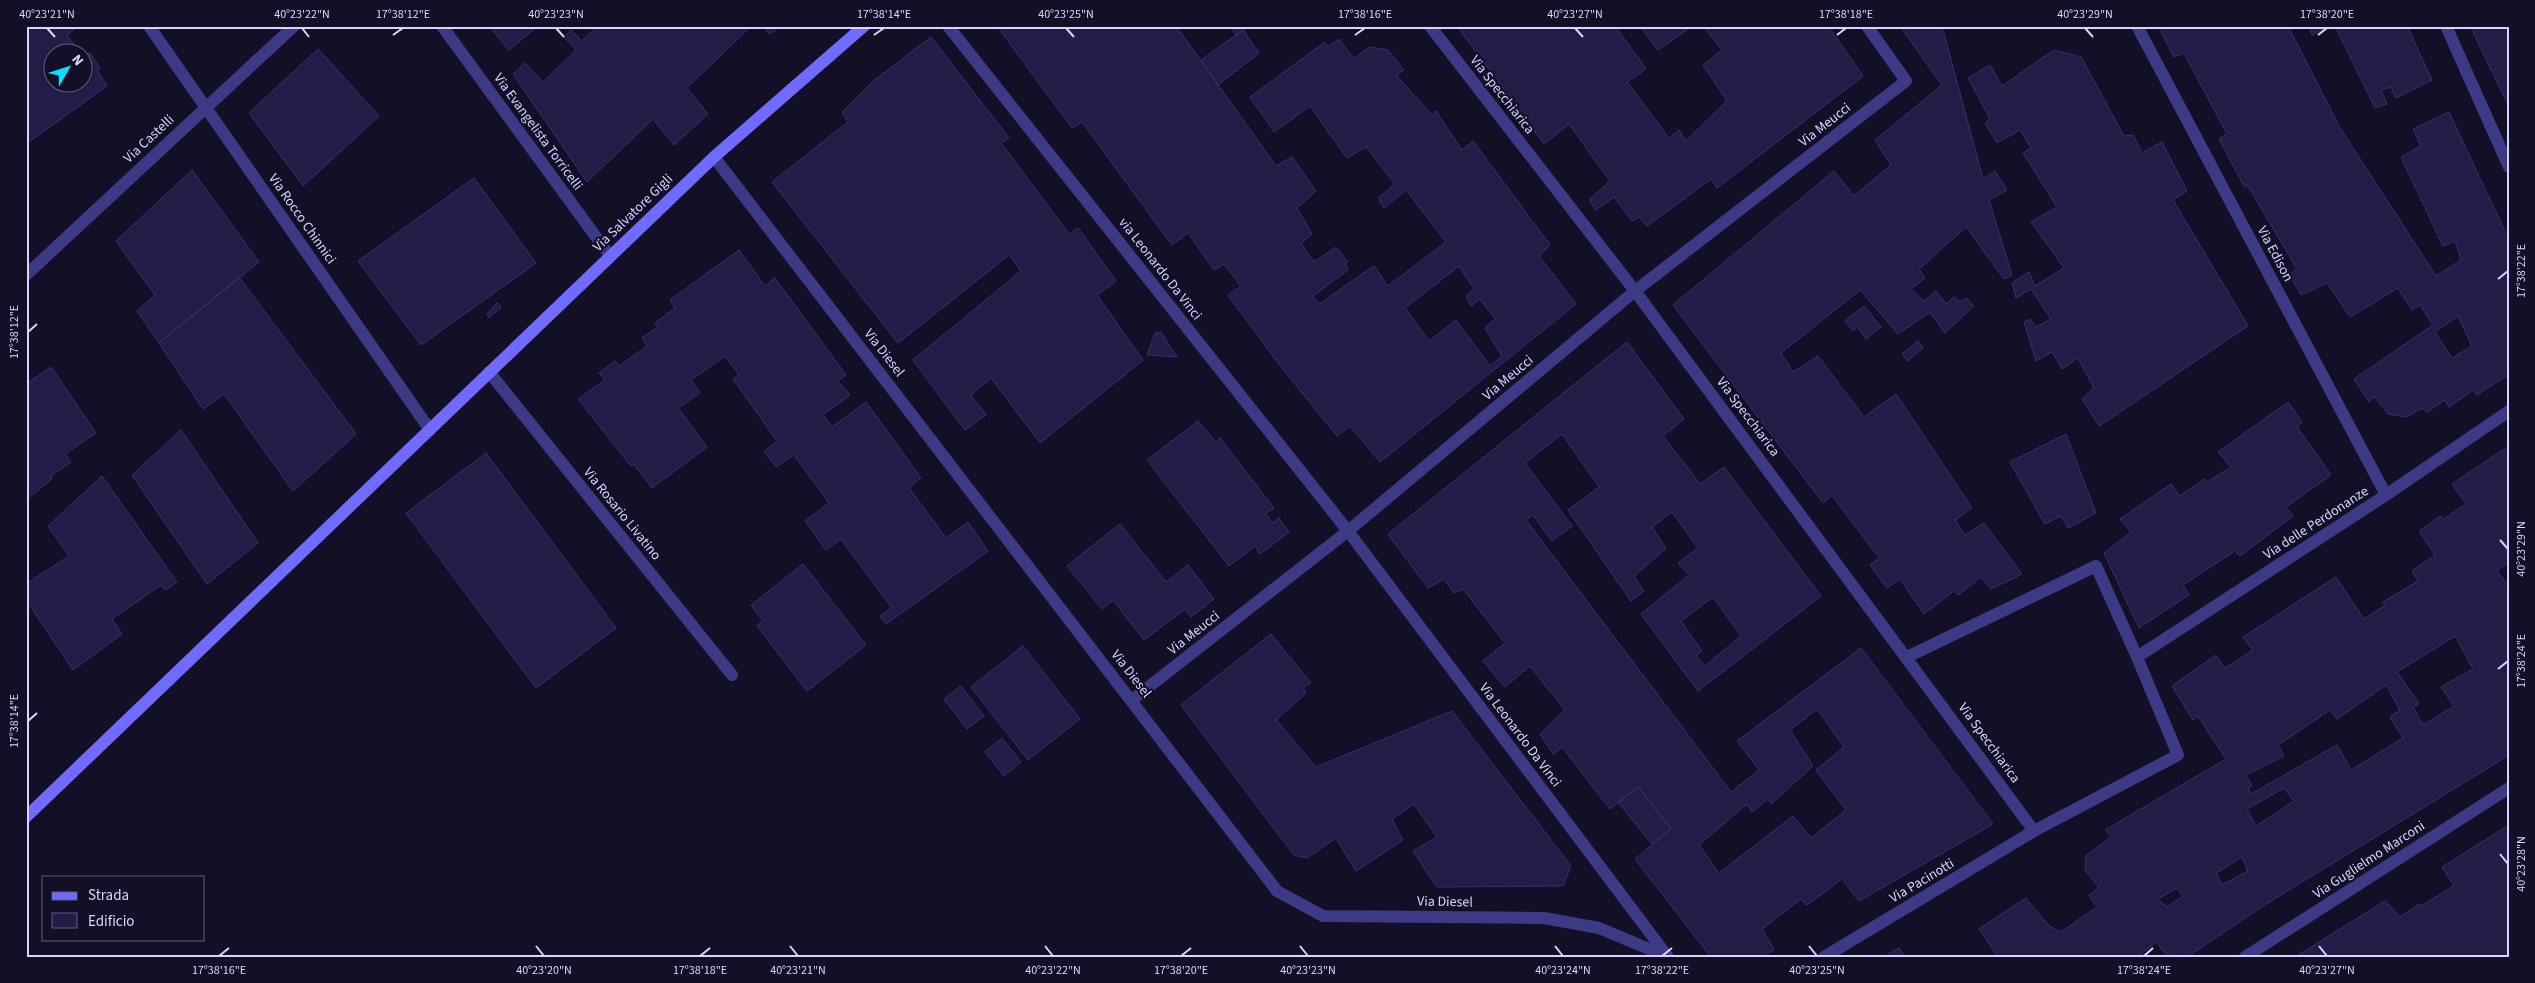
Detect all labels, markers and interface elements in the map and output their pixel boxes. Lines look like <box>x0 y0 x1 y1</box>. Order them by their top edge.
text: 40°23'21"N <box>19 6 75 23</box>
text: 40°23'22"N <box>274 6 330 23</box>
text: 17°38'12"E <box>376 6 430 23</box>
text: 40°23'23"N <box>528 6 584 23</box>
text: 17°38'14"E <box>857 6 911 23</box>
text: 40°23'25"N <box>1038 6 1094 23</box>
text: 17°38'16"E <box>1338 6 1392 23</box>
text: 40°23'27"N <box>1547 6 1603 23</box>
text: 17°38'18"E <box>1819 6 1873 23</box>
text: 40°23'29"N <box>2057 6 2113 23</box>
text: 17°38'20"E <box>2300 6 2354 23</box>
north arrow <box>42 42 92 92</box>
text: N <box>67 51 88 70</box>
street label: Via Specchiarica <box>1465 51 1539 139</box>
street label: Via Evangelista Torricelli <box>489 69 587 195</box>
street label: Via Meucci <box>1795 98 1855 152</box>
street label: Via Castelli <box>119 110 179 168</box>
street label: Via Rocco Chinnici <box>263 170 341 268</box>
street label: Via Salvatore Gigli <box>588 170 678 256</box>
street label: via Leonardo Da Vinci <box>1114 214 1206 324</box>
street label: Via Edison <box>2252 223 2298 285</box>
text: 17°38'22"E <box>2513 244 2530 298</box>
text: 17°38'12"E <box>6 305 23 359</box>
street label: Via Diesel <box>859 325 909 382</box>
street label: Via Meucci <box>1478 351 1538 405</box>
street label: Via Specchiarica <box>1711 373 1785 461</box>
street label: Via Rosario Livatino <box>578 463 666 565</box>
street label: Via delle Perdonanze <box>2259 481 2373 565</box>
text: 40°23'29"N <box>2513 521 2530 577</box>
street label: Via Meucci <box>1164 606 1224 660</box>
text: 17°38'24"E <box>2513 634 2530 688</box>
street label: Via Diesel <box>1106 646 1156 703</box>
street label: Via Leonardo Da Vinci <box>1474 679 1566 791</box>
text: 17°38'14"E <box>6 694 23 748</box>
street label: Via Specchiarica <box>1953 699 2025 787</box>
street label: Via Guglielmo Marconi <box>2309 816 2429 904</box>
text: 40°23'28"N <box>2513 836 2530 892</box>
street label: Via Pacinotti <box>1886 854 1958 908</box>
legend <box>42 876 205 940</box>
text: Strada <box>88 885 129 906</box>
street label: Via Diesel <box>1417 892 1474 912</box>
text: Edificio <box>88 911 135 932</box>
text: 17°38'16"E <box>192 962 246 979</box>
text: 40°23'20"N <box>516 962 572 979</box>
text: 17°38'18"E <box>673 962 727 979</box>
text: 40°23'21"N <box>770 962 826 979</box>
text: 40°23'22"N <box>1025 962 1081 979</box>
text: 17°38'20"E <box>1154 962 1208 979</box>
text: 40°23'23"N <box>1280 962 1336 979</box>
text: 40°23'24"N <box>1535 962 1591 979</box>
text: 17°38'22"E <box>1635 962 1689 979</box>
text: 40°23'25"N <box>1789 962 1845 979</box>
text: 17°38'24"E <box>2117 962 2171 979</box>
text: 40°23'27"N <box>2299 962 2355 979</box>

